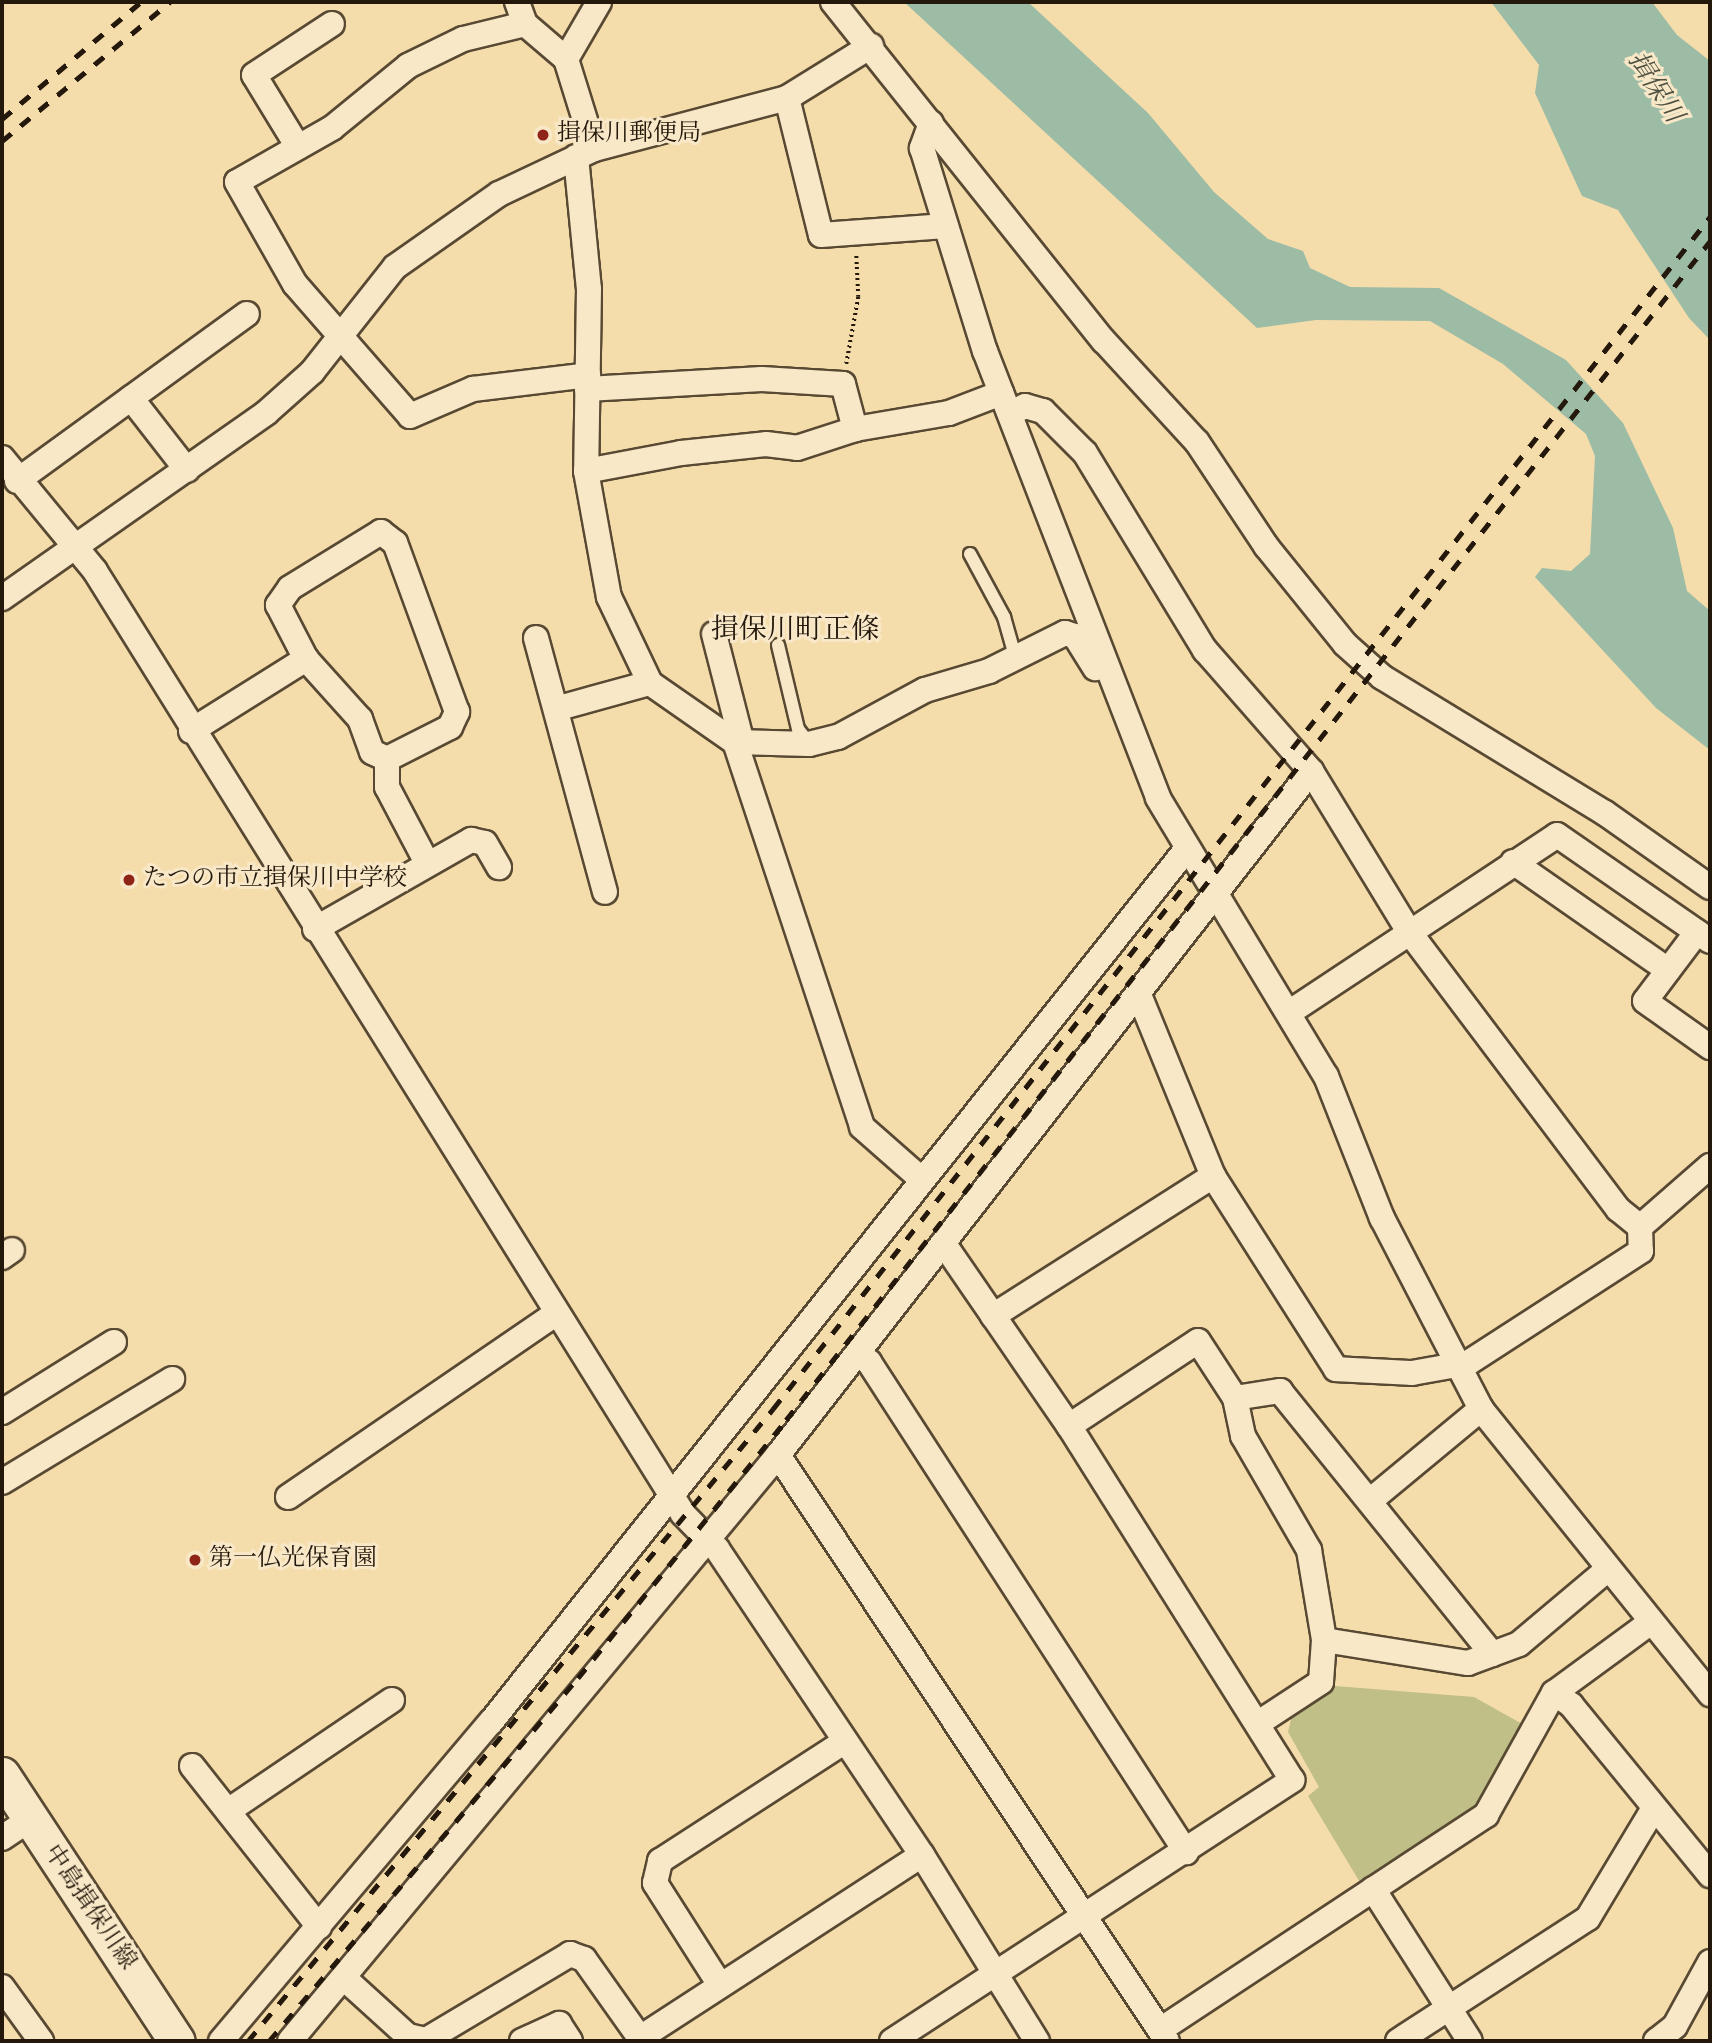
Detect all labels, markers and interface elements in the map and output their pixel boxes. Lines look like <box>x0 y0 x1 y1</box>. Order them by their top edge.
water label: 揖保川 <box>1620 47 1688 129</box>
place label: 揖保川郵便局 <box>557 121 701 149</box>
marker: 揖保川郵便局 <box>535 127 551 143</box>
district label: 揖保川町正條 <box>711 614 879 648</box>
place label: たつの市立揖保川中学校 <box>143 866 407 894</box>
marker: たつの市立揖保川中学校 <box>121 872 137 888</box>
place label: 第一仏光保育園 <box>209 1546 377 1574</box>
marker: 第一仏光保育園 <box>187 1552 203 1568</box>
street label: 中島揖保川線 <box>37 1840 141 1976</box>

